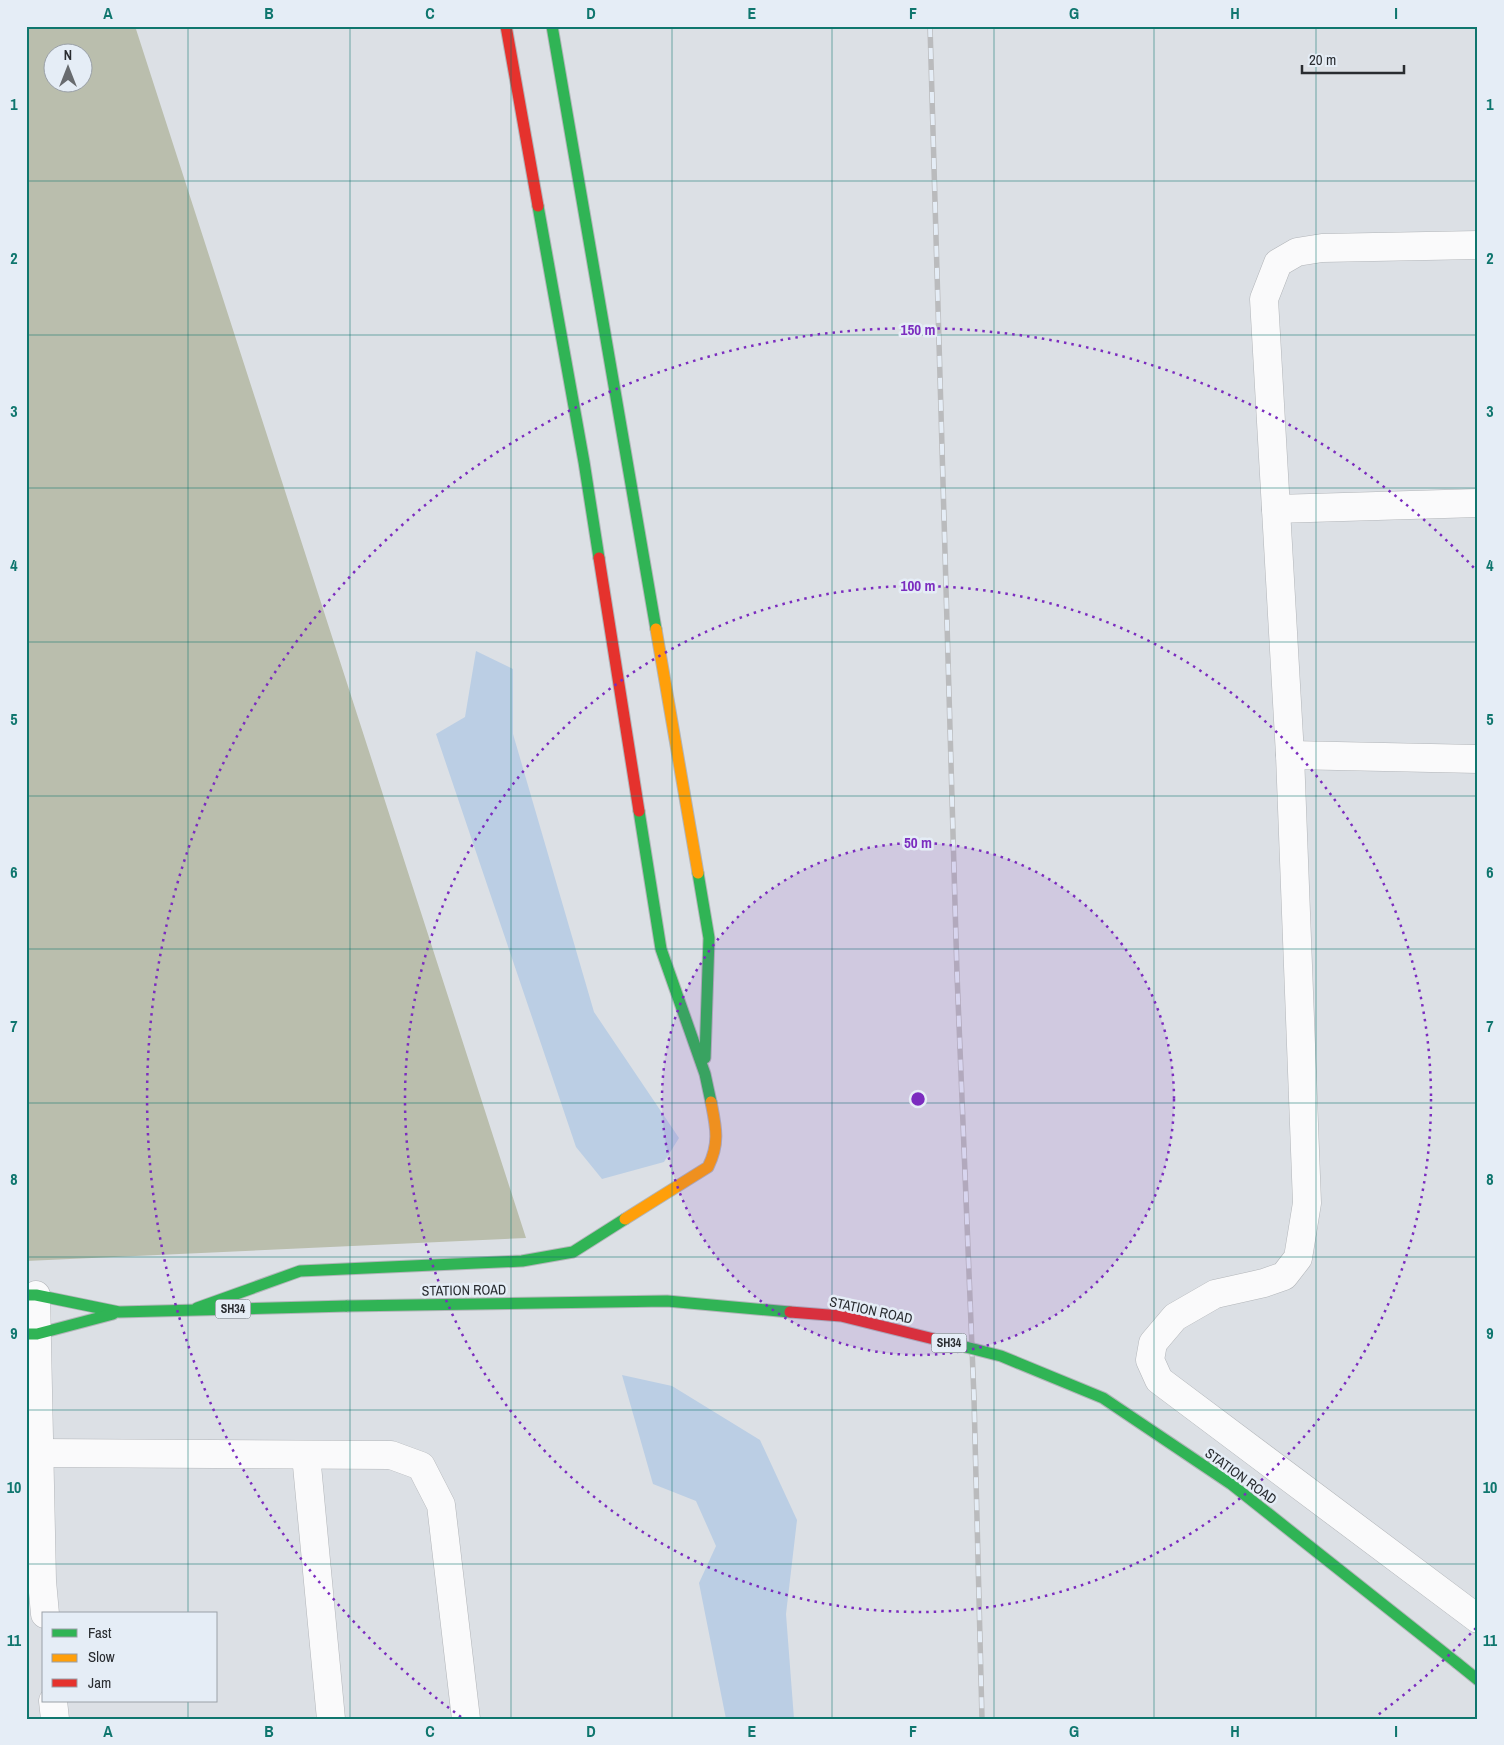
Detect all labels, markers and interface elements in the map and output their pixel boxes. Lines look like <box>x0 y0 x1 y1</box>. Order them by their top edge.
text: A <box>103 2 113 24</box>
text: B <box>264 2 274 24</box>
text: C <box>425 2 435 24</box>
text: D <box>586 2 596 24</box>
text: E <box>748 2 757 24</box>
text: F <box>909 2 917 24</box>
text: G <box>1069 2 1079 24</box>
text: H <box>1230 2 1240 24</box>
text: I <box>1394 2 1398 24</box>
north arrow <box>42 42 92 92</box>
scale bar <box>1302 42 1404 74</box>
text: N <box>64 46 72 64</box>
text: 20 m <box>1309 49 1336 70</box>
text: 1 <box>10 93 18 115</box>
text: 1 <box>1486 93 1494 115</box>
text: 2 <box>10 247 18 269</box>
text: 2 <box>1486 247 1494 269</box>
text: 150 m <box>901 319 935 340</box>
text: 3 <box>10 400 18 422</box>
text: 3 <box>1486 400 1494 422</box>
text: 4 <box>10 554 18 576</box>
text: 4 <box>1486 554 1494 576</box>
text: 100 m <box>901 575 935 596</box>
text: 5 <box>10 708 18 730</box>
text: 5 <box>1486 708 1494 730</box>
text: 50 m <box>904 832 932 853</box>
text: 6 <box>10 861 18 883</box>
text: 6 <box>1486 861 1494 883</box>
text: 7 <box>10 1015 18 1037</box>
text: 7 <box>1486 1015 1494 1037</box>
centre of rings <box>909 1090 927 1108</box>
text: 8 <box>10 1168 18 1190</box>
text: 8 <box>1486 1168 1494 1190</box>
street label: STATION ROAD <box>422 1280 506 1300</box>
street label: STATION ROAD <box>828 1292 914 1328</box>
road number: SH34 <box>216 1300 250 1318</box>
text: 9 <box>10 1322 18 1344</box>
text: 9 <box>1486 1322 1494 1344</box>
road number: SH34 <box>932 1334 966 1352</box>
street label: STATION ROAD <box>1202 1444 1280 1508</box>
text: 10 <box>7 1476 21 1498</box>
text: 10 <box>1483 1476 1497 1498</box>
legend <box>42 1612 218 1702</box>
text: Fast <box>88 1622 112 1643</box>
text: 11 <box>7 1629 22 1651</box>
text: 11 <box>1483 1629 1498 1651</box>
text: Slow <box>88 1646 115 1667</box>
text: Jam <box>88 1672 111 1693</box>
text: A <box>103 1720 113 1742</box>
text: B <box>264 1720 274 1742</box>
text: C <box>425 1720 435 1742</box>
text: D <box>586 1720 596 1742</box>
text: E <box>748 1720 757 1742</box>
text: F <box>909 1720 917 1742</box>
text: G <box>1069 1720 1079 1742</box>
text: H <box>1230 1720 1240 1742</box>
text: I <box>1394 1720 1398 1742</box>

